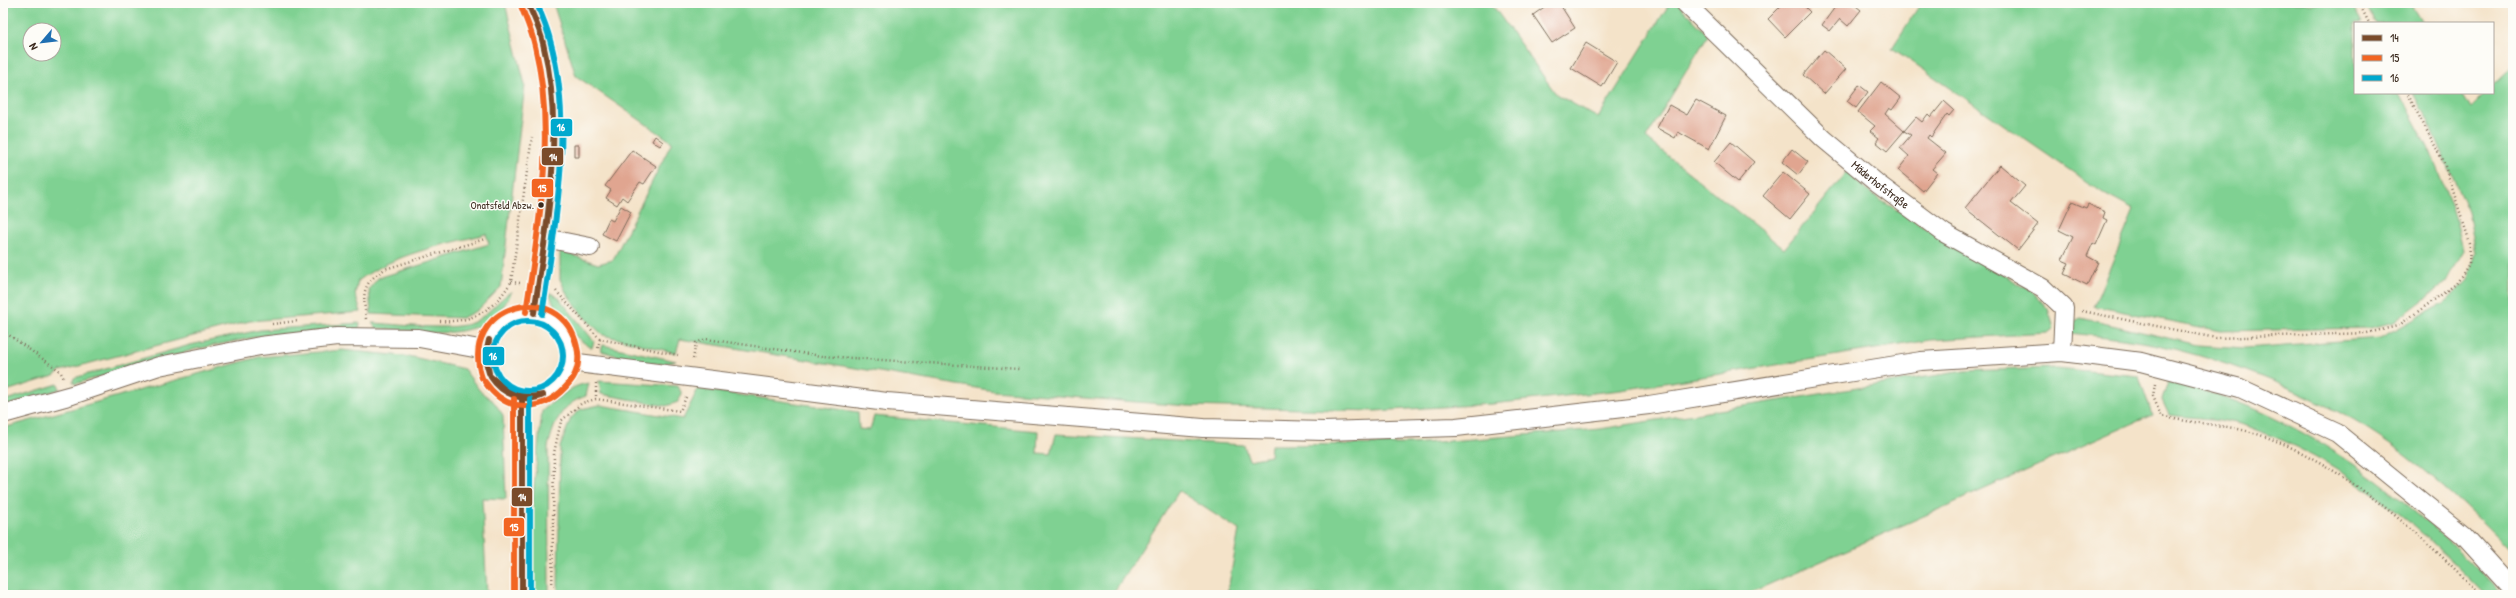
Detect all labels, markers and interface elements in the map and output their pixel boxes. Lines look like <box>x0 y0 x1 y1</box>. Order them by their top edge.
north arrow <box>22 22 62 62</box>
legend <box>2354 22 2494 94</box>
text: 14 <box>2390 29 2399 46</box>
text: N <box>26 41 41 53</box>
text: 15 <box>2390 49 2399 66</box>
text: 16 <box>2390 69 2399 86</box>
line badge: 16 <box>550 118 573 137</box>
text: 16 <box>557 120 566 134</box>
line badge: 14 <box>541 147 564 166</box>
text: 14 <box>549 150 557 164</box>
street label: Mäderhofstraße <box>1848 156 1913 213</box>
line badge: 15 <box>531 178 554 198</box>
text: 15 <box>538 181 547 195</box>
place label: Onatsfeld Abzw. <box>470 198 534 212</box>
marker: Onatsfeld Abzw. <box>536 200 546 210</box>
line badge: 16 <box>482 346 505 366</box>
text: 16 <box>489 349 498 363</box>
line badge: 14 <box>511 487 533 507</box>
text: 14 <box>518 490 526 504</box>
line badge: 15 <box>503 517 525 537</box>
text: 15 <box>510 520 519 534</box>

